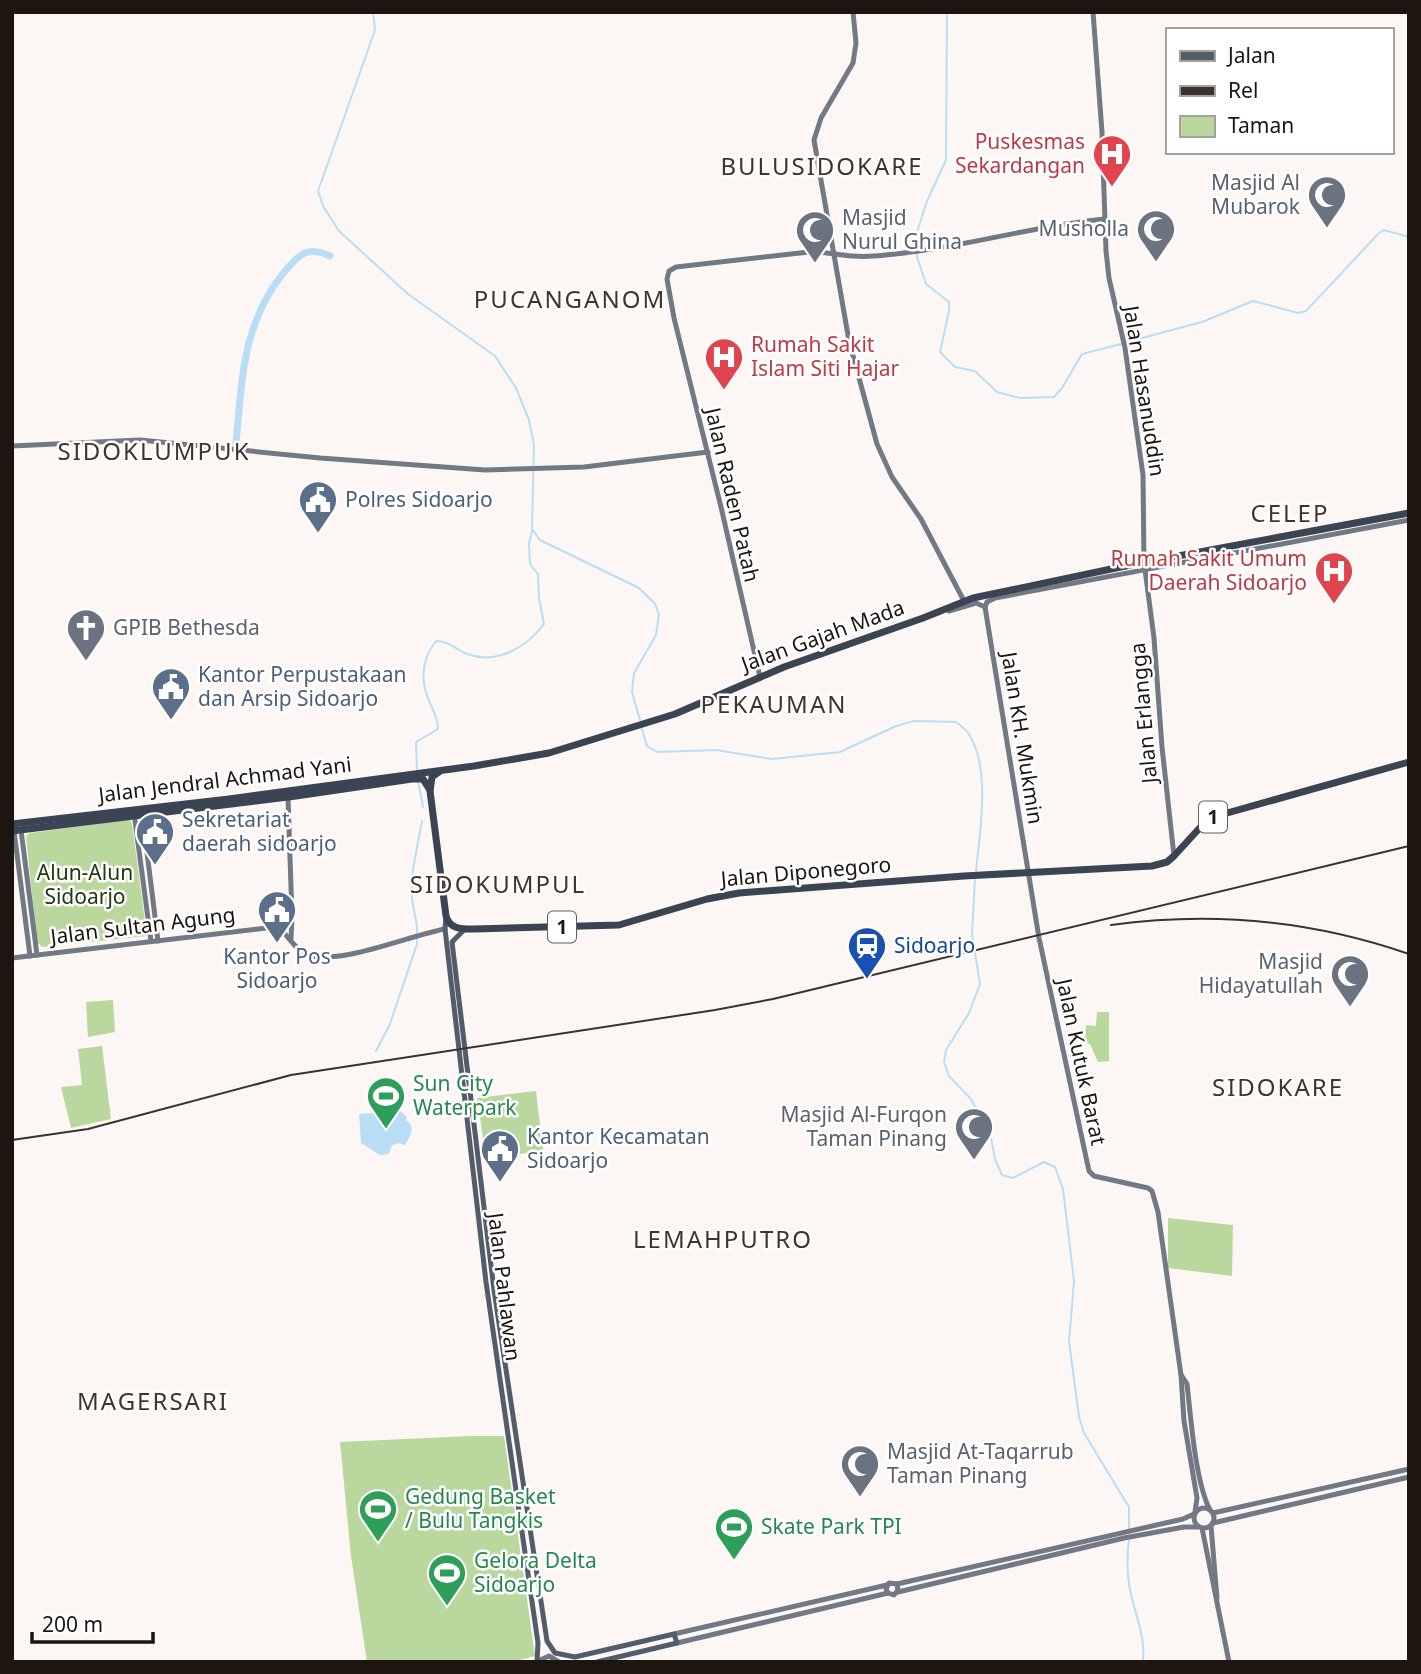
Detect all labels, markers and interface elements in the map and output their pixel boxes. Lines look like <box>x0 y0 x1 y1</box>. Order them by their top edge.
legend <box>1166 28 1393 154</box>
text: Jalan <box>1226 41 1276 69</box>
text: Rel <box>1228 76 1258 104</box>
text: Taman <box>1228 111 1294 139</box>
place label: Puskesmas Sekardangan <box>955 127 1085 179</box>
hospital icon: Puskesmas Sekardangan <box>1091 133 1133 188</box>
district label: BULUSIDOKARE <box>720 149 924 182</box>
place label: Masjid Al Mubarok <box>1211 168 1301 220</box>
mosque icon: Masjid Al Mubarok <box>1306 174 1348 229</box>
place label: Masjid Nurul Ghina <box>842 203 962 255</box>
mosque icon: Musholla <box>1135 208 1177 263</box>
mosque icon: Masjid Nurul Ghina <box>794 209 836 264</box>
place label: Musholla <box>1039 214 1129 242</box>
district label: PUCANGANOM <box>474 282 666 315</box>
street label: Jalan Hasanuddin <box>1117 301 1172 478</box>
place label: Rumah Sakit Islam Siti Hajar <box>751 330 899 382</box>
hospital icon: Rumah Sakit Islam Siti Hajar <box>703 336 745 391</box>
street label: Jalan Raden Patah <box>699 403 767 585</box>
district label: SIDOKLUMPUK <box>58 434 251 467</box>
public building icon: Polres Sidoarjo <box>297 479 339 534</box>
place label: Polres Sidoarjo <box>345 485 493 513</box>
district label: CELEP <box>1251 496 1329 529</box>
place label: Rumah Sakit Umum Daerah Sidoarjo <box>1111 544 1307 596</box>
hospital icon: Rumah Sakit Umum Daerah Sidoarjo <box>1313 550 1355 605</box>
street label: Jalan Gajah Mada <box>735 593 908 678</box>
church icon: GPIB Bethesda <box>65 607 107 662</box>
place label: GPIB Bethesda <box>113 613 260 641</box>
street label: Jalan Erlangga <box>1123 641 1163 787</box>
street label: Jalan KH. Mukmin <box>995 648 1050 826</box>
place label: Kantor Perpustakaan dan Arsip Sidoarjo <box>198 660 406 712</box>
public building icon: Kantor Perpustakaan dan Arsip Sidoarjo <box>150 666 192 721</box>
district label: PEKAUMAN <box>701 687 847 720</box>
street label: Jalan Jendral Achmad Yani <box>95 750 353 809</box>
road number: 1 <box>1199 802 1227 832</box>
place label: Sekretariat daerah sidoarjo <box>182 805 337 857</box>
public building icon: Sekretariat daerah sidoarjo <box>134 811 176 866</box>
street label: Jalan Diponegoro <box>718 850 892 893</box>
park label: Alun-Alun Sidoarjo <box>37 858 133 910</box>
district label: SIDOKUMPUL <box>410 867 586 900</box>
public building icon: Kantor Pos Sidoarjo <box>256 889 298 944</box>
street label: Jalan Sultan Agung <box>47 900 237 950</box>
road number: 1 <box>548 911 576 942</box>
station icon: Sidoarjo <box>846 925 888 980</box>
place label: Sidoarjo <box>894 931 975 959</box>
place label: Kantor Pos Sidoarjo <box>223 942 331 994</box>
place label: Masjid Hidayatullah <box>1199 947 1323 999</box>
mosque icon: Masjid Hidayatullah <box>1329 953 1371 1008</box>
street label: Jalan Kutuk Barat <box>1050 974 1113 1148</box>
place label: Sun City Waterpark <box>413 1069 517 1121</box>
district label: SIDOKARE <box>1212 1070 1344 1103</box>
sports icon: Sun City Waterpark <box>365 1075 407 1130</box>
place label: Masjid Al-Furqon Taman Pinang <box>781 1100 947 1152</box>
mosque icon: Masjid Al-Furqon Taman Pinang <box>953 1106 995 1161</box>
place label: Kantor Kecamatan Sidoarjo <box>527 1122 710 1174</box>
public building icon: Kantor Kecamatan Sidoarjo <box>479 1128 521 1183</box>
street label: Jalan Pahlawan <box>482 1209 528 1363</box>
district label: LEMAHPUTRO <box>633 1222 813 1255</box>
district label: MAGERSARI <box>77 1384 229 1417</box>
place label: Masjid At-Taqarrub Taman Pinang <box>887 1437 1074 1489</box>
mosque icon: Masjid At-Taqarrub Taman Pinang <box>839 1443 881 1498</box>
place label: Gedung Basket / Bulu Tangkis <box>405 1482 556 1534</box>
sports icon: Gedung Basket / Bulu Tangkis <box>357 1488 399 1543</box>
sports icon: Skate Park TPI <box>713 1506 755 1561</box>
place label: Skate Park TPI <box>761 1512 902 1540</box>
place label: Gelora Delta Sidoarjo <box>474 1546 597 1598</box>
sports icon: Gelora Delta Sidoarjo <box>426 1552 468 1607</box>
scale bar <box>32 1600 152 1644</box>
text: 200 m <box>42 1610 103 1638</box>

